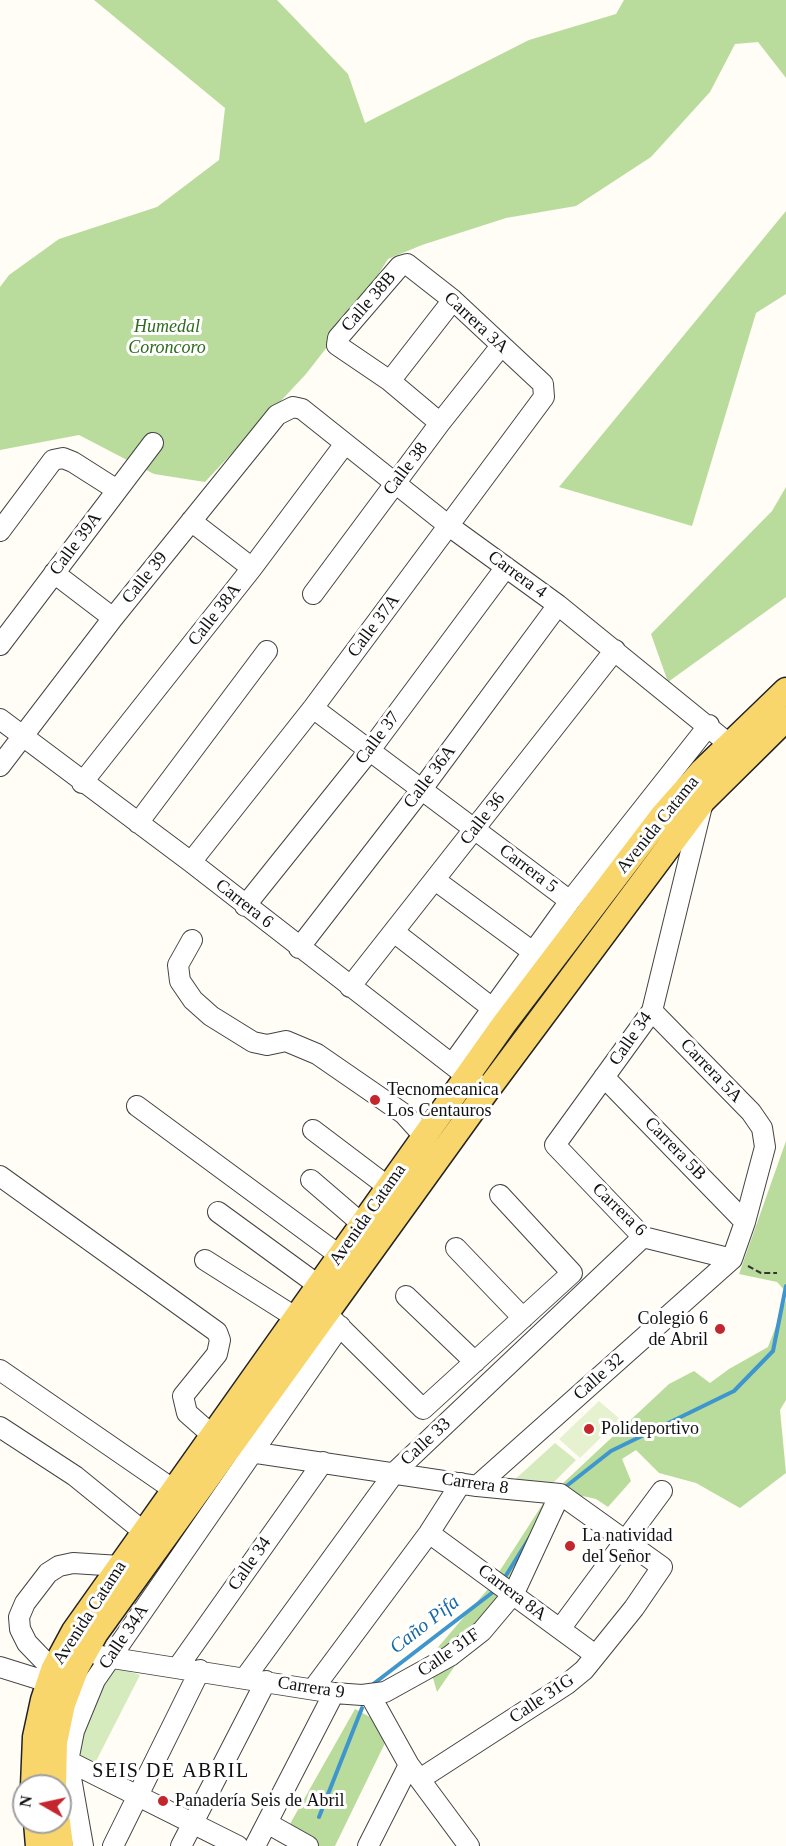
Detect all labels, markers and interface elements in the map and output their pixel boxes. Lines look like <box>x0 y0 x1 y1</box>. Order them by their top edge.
street label: Calle 38B <box>337 268 401 336</box>
street label: Carrera 3A <box>439 288 513 358</box>
park label: Humedal Coroncoro <box>128 316 206 358</box>
street label: Calle 38 <box>379 438 433 500</box>
street label: Calle 39A <box>45 508 107 580</box>
street label: Carrera 4 <box>483 546 551 604</box>
street label: Calle 39 <box>118 548 172 608</box>
street label: Calle 38A <box>184 579 246 651</box>
street label: Calle 37A <box>343 590 405 662</box>
street label: Calle 37 <box>351 707 405 769</box>
street label: Calle 36A <box>399 741 461 813</box>
street label: Avenida Catama <box>612 772 704 878</box>
street label: Calle 36 <box>456 789 510 849</box>
street label: Carrera 5 <box>495 840 561 898</box>
street label: Carrera 6 <box>211 875 277 933</box>
street label: Calle 34 <box>605 1008 657 1070</box>
street label: Carrera 5A <box>675 1035 747 1107</box>
place label: Tecnomecanica Los Centauros <box>387 1079 499 1122</box>
marker: Tecnomecanica Los Centauros <box>368 1093 382 1107</box>
street label: Carrera 5B <box>640 1113 710 1185</box>
street label: Avenida Catama <box>325 1160 411 1270</box>
street label: Carrera 6 <box>587 1179 651 1241</box>
place label: Colegio 6 de Abril <box>638 1308 708 1350</box>
marker: Colegio 6 de Abril <box>713 1322 727 1336</box>
street label: Calle 32 <box>569 1349 629 1405</box>
street label: Calle 33 <box>397 1413 455 1471</box>
place label: Polideportivo <box>601 1418 699 1440</box>
marker: Polideportivo <box>582 1422 596 1436</box>
street label: Carrera 8 <box>440 1469 510 1499</box>
place label: La natividad del Señor <box>582 1525 672 1568</box>
street label: Calle 34 <box>224 1533 276 1595</box>
marker: La natividad del Señor <box>563 1539 577 1553</box>
street label: Avenida Catama <box>49 1557 131 1669</box>
street label: Carrera 8A <box>473 1560 551 1626</box>
water label: Caño Pifa <box>385 1590 465 1660</box>
street label: Calle 34A <box>95 1600 153 1674</box>
street label: Calle 31F <box>414 1624 484 1682</box>
street label: Calle 31G <box>505 1670 579 1728</box>
street label: Carrera 9 <box>276 1672 346 1704</box>
district label: SEIS DE ABRIL <box>92 1760 250 1784</box>
north arrow <box>12 1774 72 1834</box>
place label: Panadería Seis de Abril <box>175 1790 344 1812</box>
text: N <box>16 1794 35 1808</box>
marker: Panadería Seis de Abril <box>156 1794 170 1808</box>

